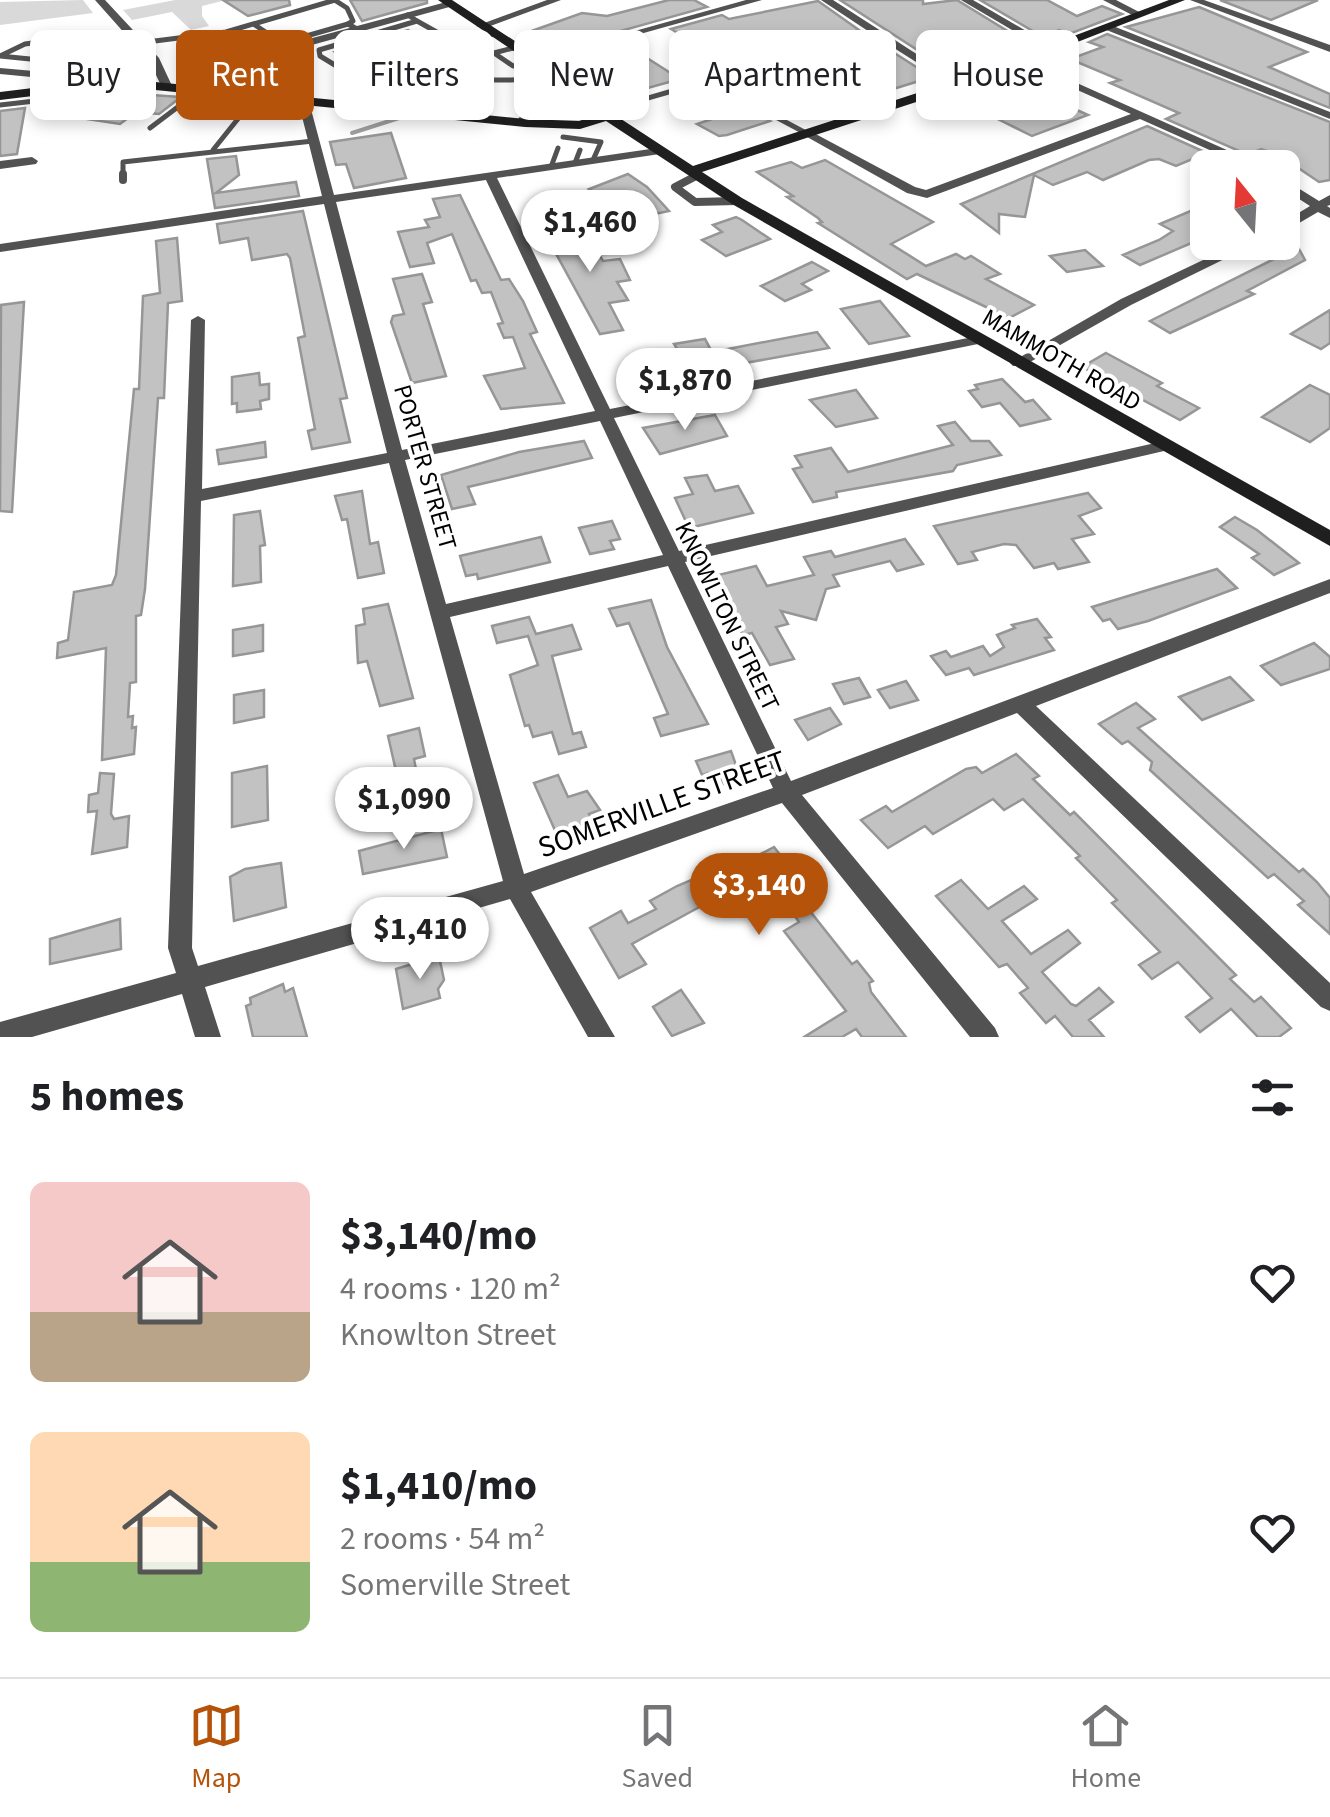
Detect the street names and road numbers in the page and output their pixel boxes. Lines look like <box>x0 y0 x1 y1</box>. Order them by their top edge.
street label: MAMMOTH ROAD <box>975 300 1148 420</box>
street label: PORTER STREET <box>384 380 466 554</box>
street label: KNOWLTON STREET <box>666 516 789 717</box>
street label: SOMERVILLE STREET <box>532 740 792 869</box>

